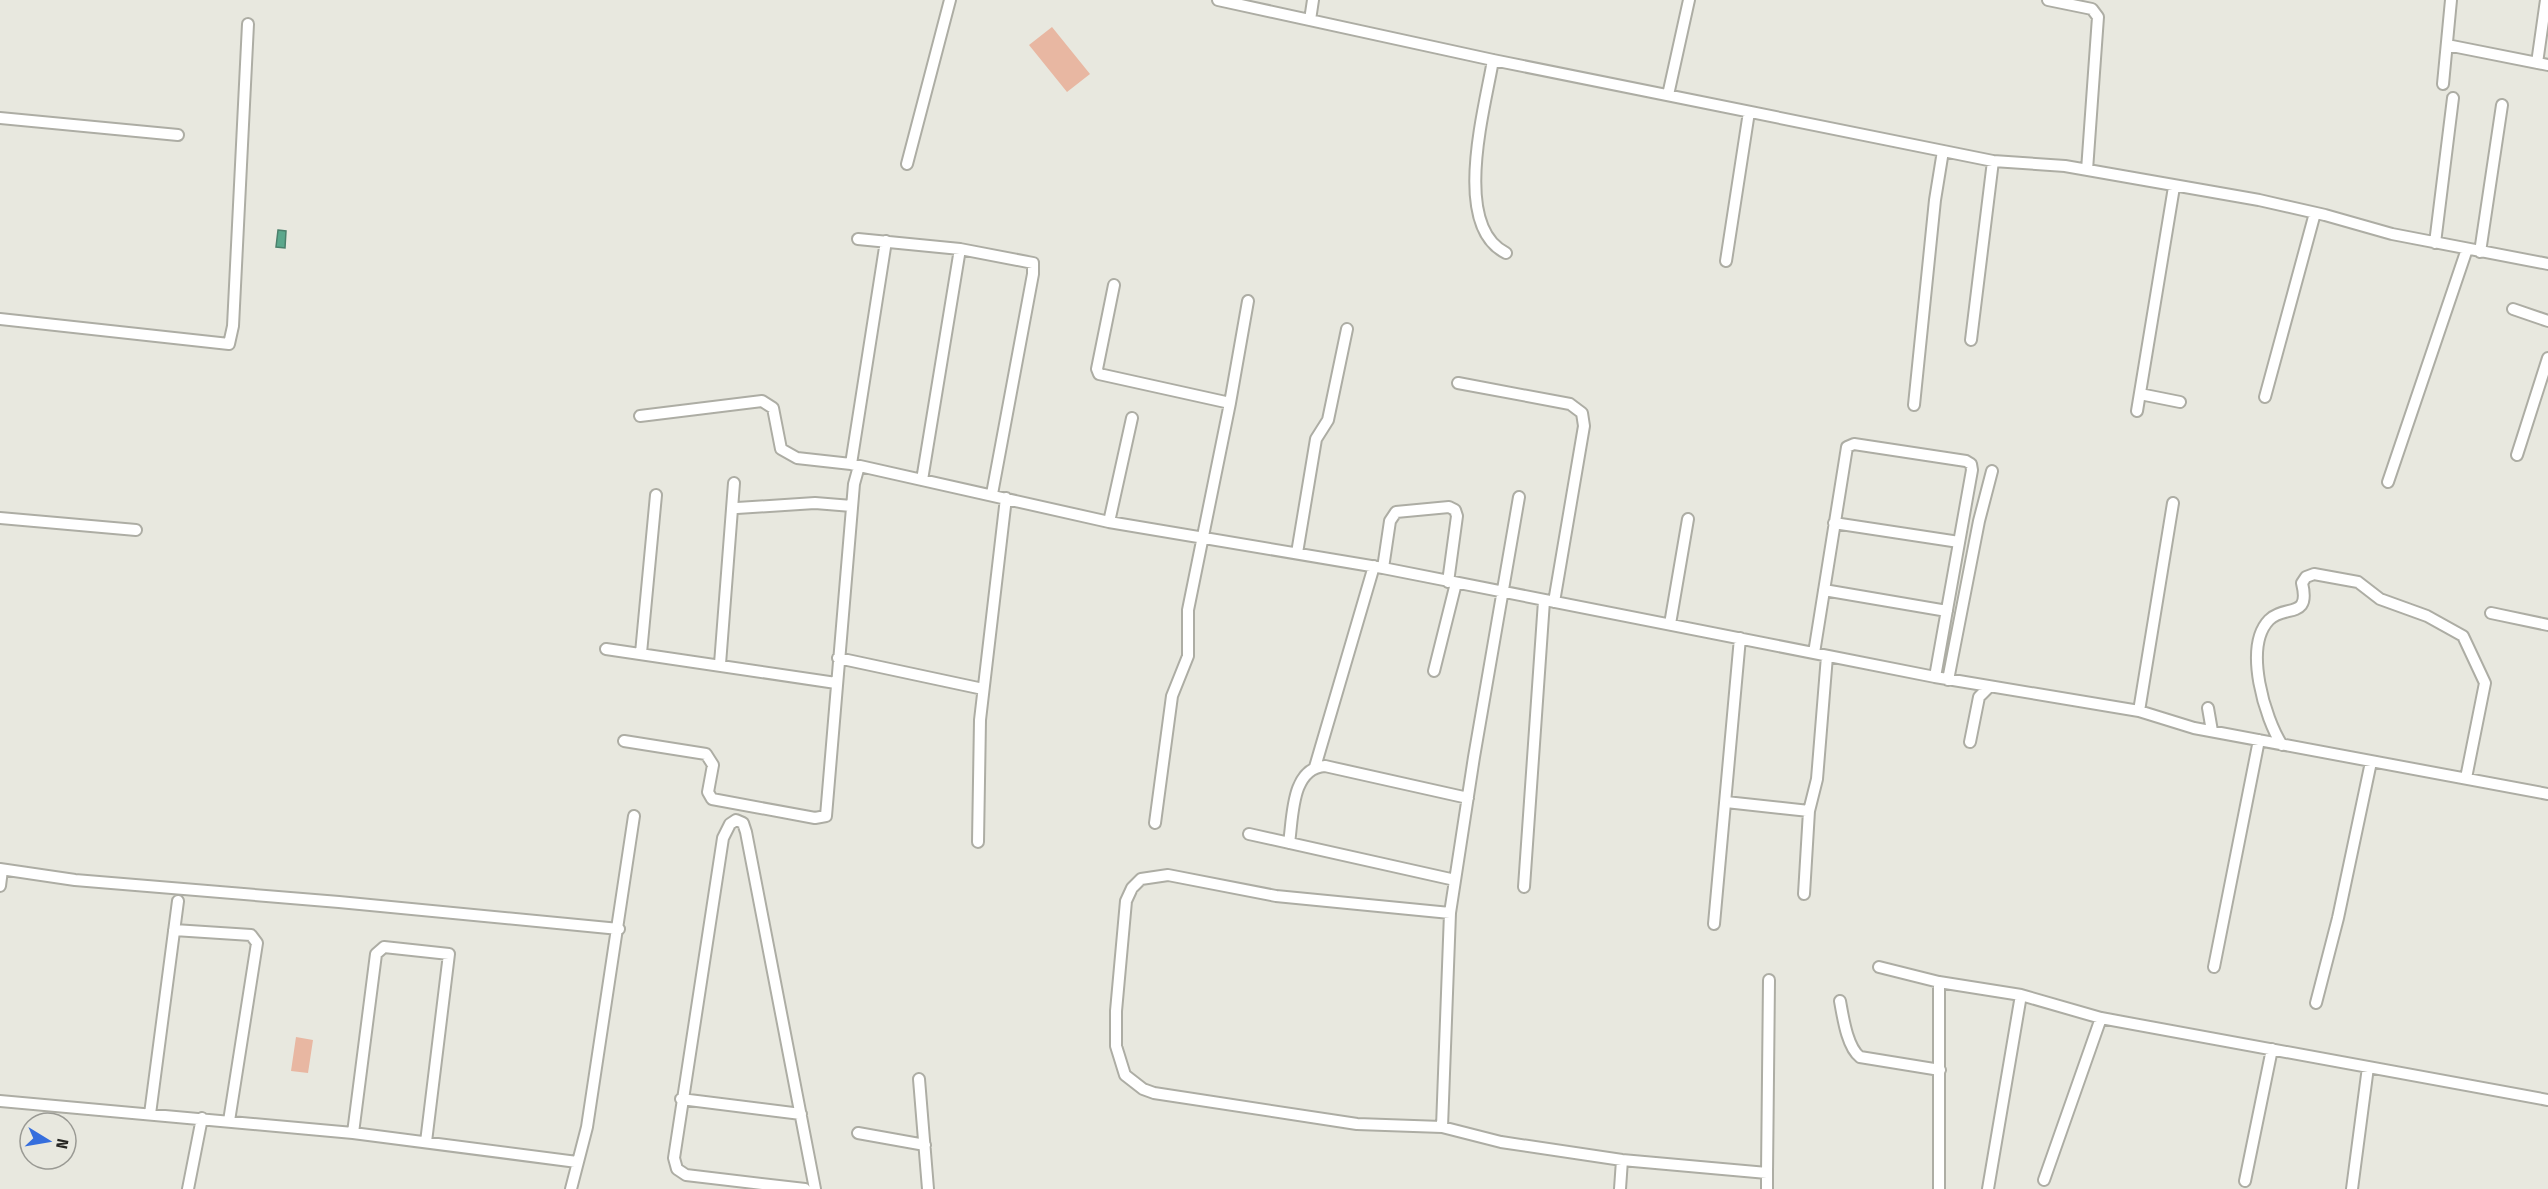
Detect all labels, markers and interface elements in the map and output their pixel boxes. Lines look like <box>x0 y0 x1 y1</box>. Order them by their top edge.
north arrow <box>18 1111 78 1171</box>
text: N <box>52 1137 72 1150</box>

